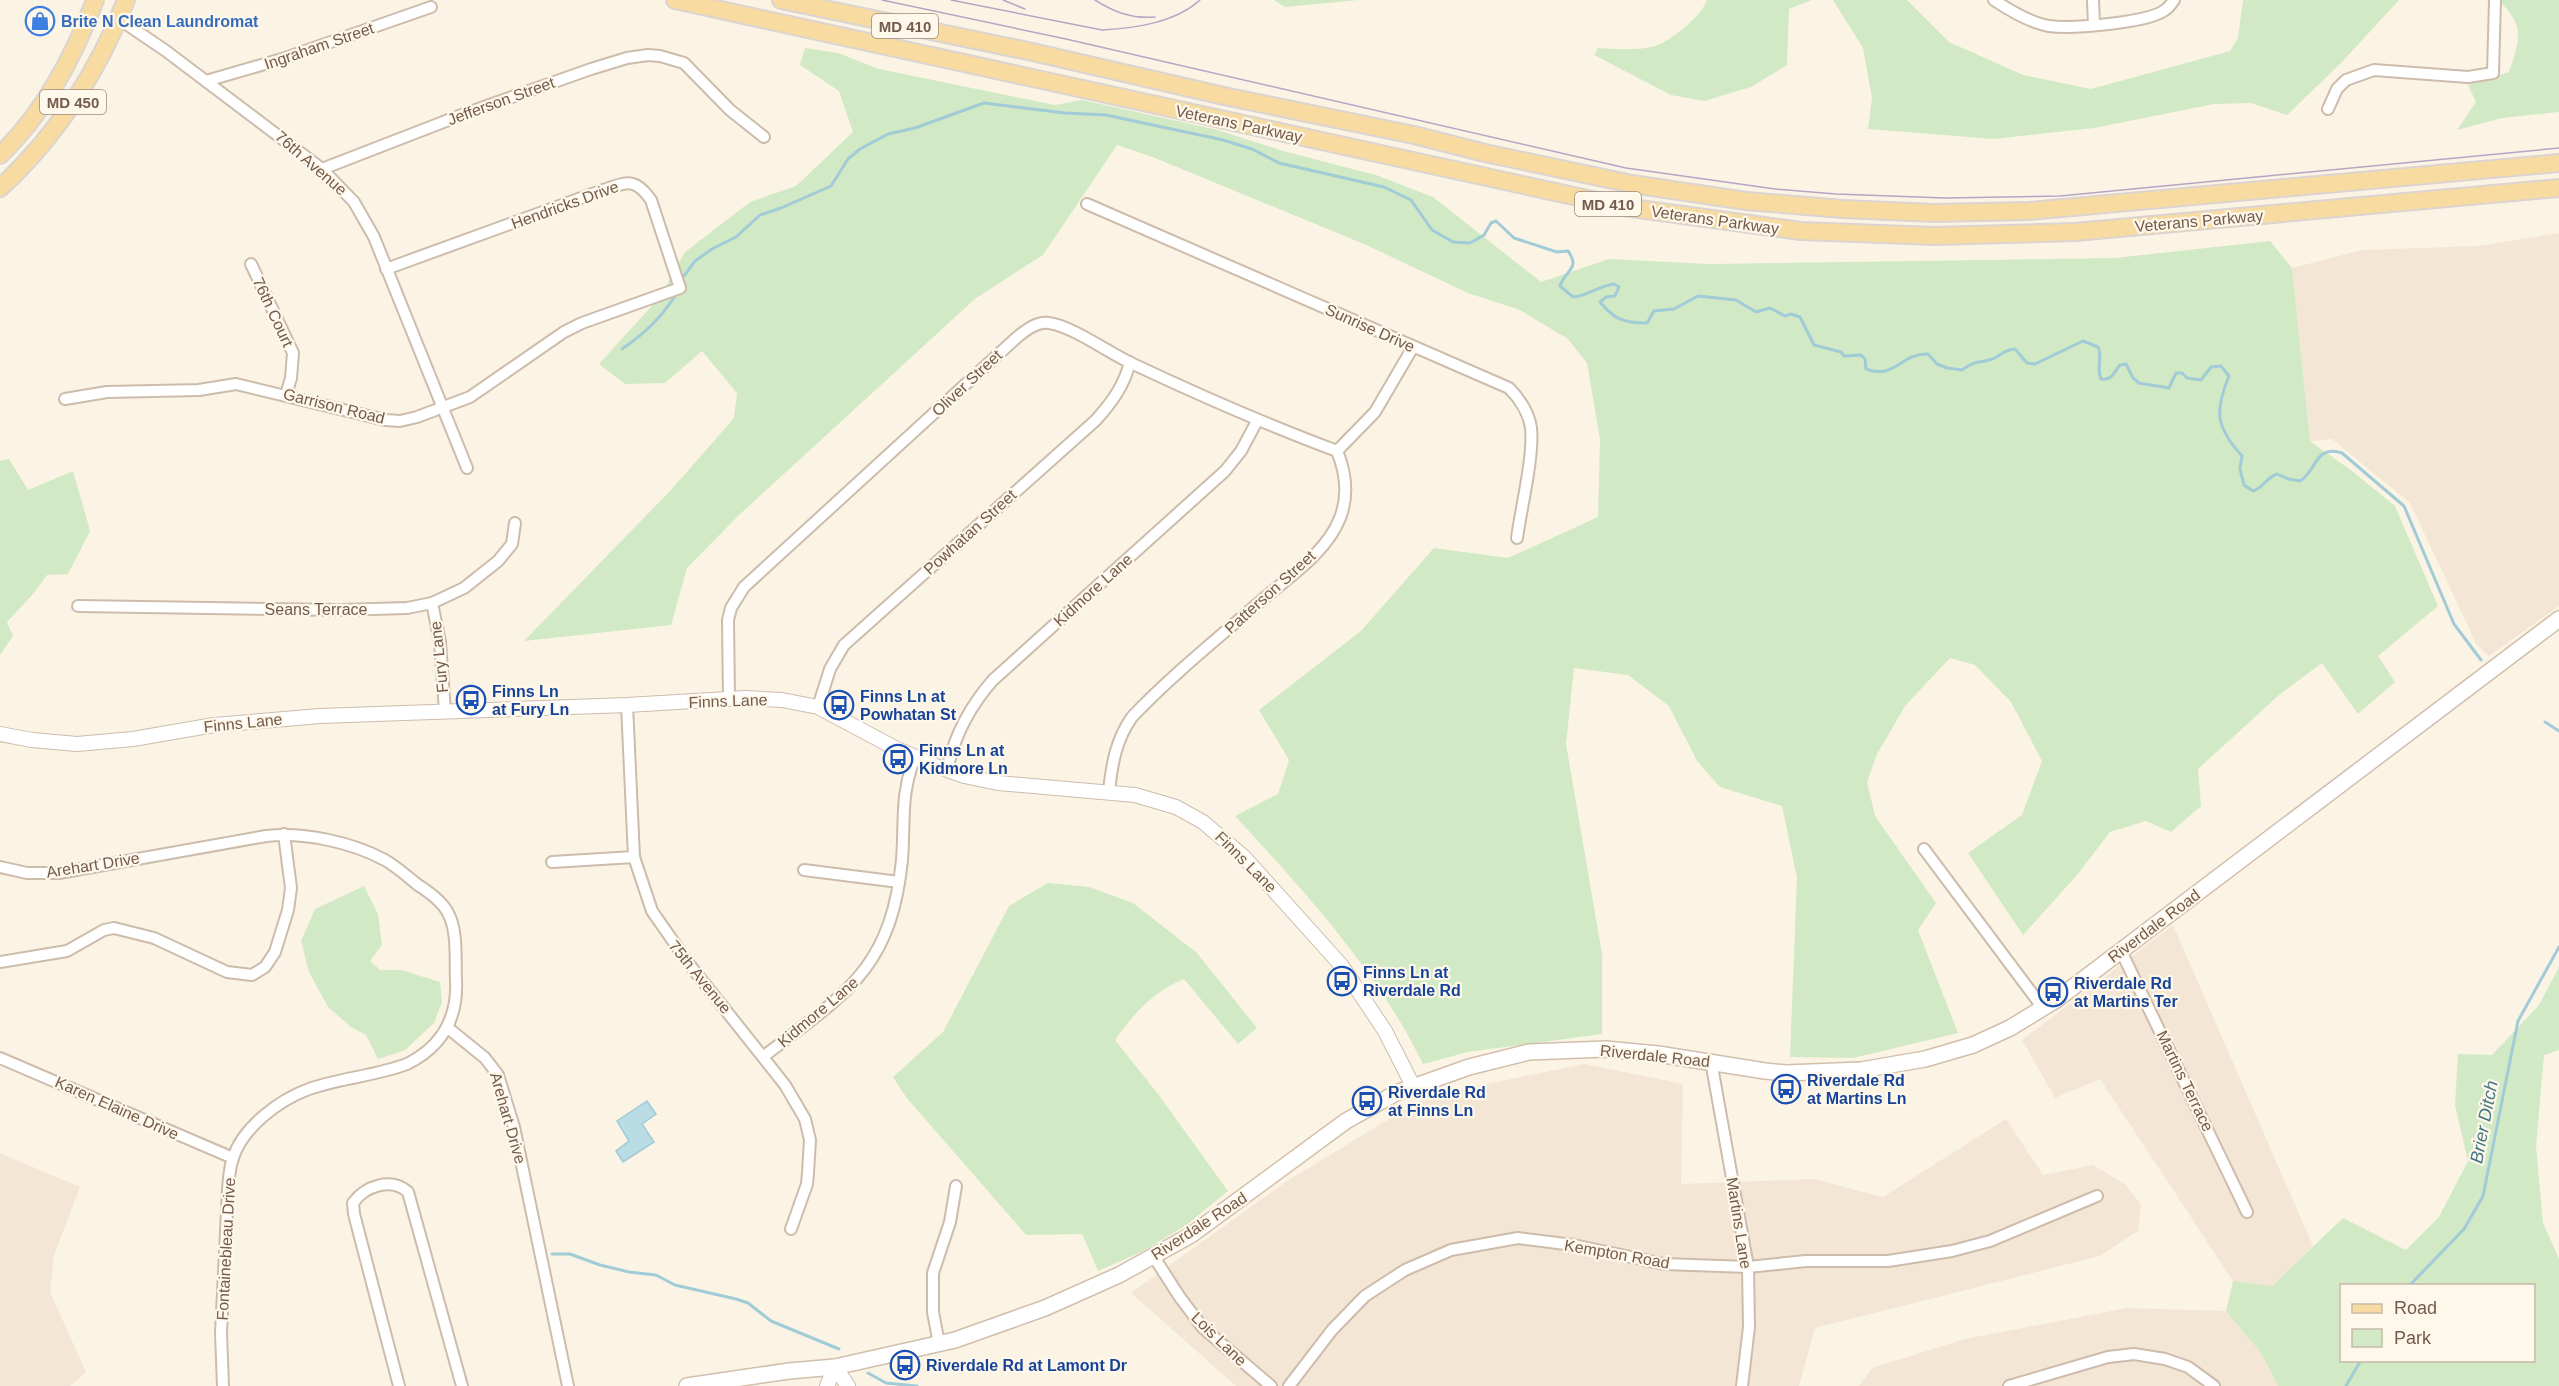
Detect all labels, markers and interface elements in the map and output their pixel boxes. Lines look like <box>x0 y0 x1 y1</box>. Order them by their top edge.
shop icon: Brite N Clean Laundromat <box>24 5 56 37</box>
place label: Brite N Clean Laundromat <box>61 13 259 30</box>
road number: MD 410 <box>872 14 938 38</box>
street label: Ingraham Street <box>262 19 377 73</box>
street label: Jefferson Street <box>445 74 557 128</box>
road number: MD 450 <box>40 90 106 114</box>
street label: Veterans Parkway <box>1174 102 1304 146</box>
street label: 76th Avenue <box>272 127 350 199</box>
street label: Hendricks Drive <box>509 178 621 232</box>
road number: MD 410 <box>1575 192 1641 216</box>
street label: Veterans Parkway <box>1650 203 1780 237</box>
street label: Veterans Parkway <box>2134 207 2264 235</box>
street label: 76th Court <box>250 275 297 350</box>
street label: Sunrise Drive <box>1323 301 1417 355</box>
street label: Oliver Street <box>929 346 1006 420</box>
street label: Garrison Road <box>281 385 387 427</box>
street label: Powhatan Street <box>920 486 1020 578</box>
street label: Patterson Street <box>1221 547 1319 637</box>
street label: Kidmore Lane <box>1050 550 1136 630</box>
street label: Seans Terrace <box>265 601 368 618</box>
street label: Fury Lane <box>427 620 451 694</box>
place label: Finns Ln at Fury Ln <box>492 683 569 718</box>
bus stop icon: Finns Ln at Fury Ln <box>455 684 487 716</box>
place label: Finns Ln at Powhatan St <box>860 688 957 723</box>
bus stop icon: Finns Ln at Powhatan St <box>823 689 855 721</box>
street label: Finns Lane <box>688 691 768 711</box>
street label: Finns Lane <box>203 710 283 736</box>
place label: Finns Ln at Kidmore Ln <box>919 742 1008 777</box>
bus stop icon: Finns Ln at Kidmore Ln <box>882 743 914 775</box>
street label: Finns Lane <box>1212 828 1280 896</box>
street label: Arehart Drive <box>45 849 141 881</box>
street label: Riverdale Road <box>2105 886 2203 966</box>
street label: 75th Avenue <box>665 937 735 1017</box>
place label: Finns Ln at Riverdale Rd <box>1363 964 1461 999</box>
bus stop icon: Finns Ln at Riverdale Rd <box>1326 965 1358 997</box>
street label: Kidmore Lane <box>774 973 862 1051</box>
place label: Riverdale Rd at Martins Ter <box>2074 975 2178 1010</box>
bus stop icon: Riverdale Rd at Martins Ter <box>2037 976 2069 1008</box>
street label: Martins Terrace <box>2153 1028 2217 1134</box>
street label: Riverdale Road <box>1599 1042 1711 1070</box>
street label: Arehart Drive <box>487 1070 529 1166</box>
place label: Riverdale Rd at Martins Ln <box>1807 1072 1907 1107</box>
street label: Karen Elaine Drive <box>53 1073 181 1143</box>
bus stop icon: Riverdale Rd at Martins Ln <box>1770 1073 1802 1105</box>
water label: Brier Ditch <box>2466 1079 2502 1165</box>
place label: Riverdale Rd at Finns Ln <box>1388 1084 1486 1119</box>
bus stop icon: Riverdale Rd at Finns Ln <box>1351 1085 1383 1117</box>
street label: Martins Lane <box>1723 1176 1755 1270</box>
street label: Fontainebleau Drive <box>214 1177 238 1321</box>
street label: Riverdale Road <box>1148 1189 1250 1263</box>
street label: Kempton Road <box>1563 1236 1671 1272</box>
legend <box>2340 1284 2535 1362</box>
text: Road <box>2394 1298 2437 1318</box>
street label: Lois Lane <box>1188 1309 1250 1369</box>
text: Park <box>2394 1328 2432 1348</box>
bus stop icon: Riverdale Rd at Lamont Dr <box>889 1349 921 1381</box>
place label: Riverdale Rd at Lamont Dr <box>926 1357 1127 1374</box>

